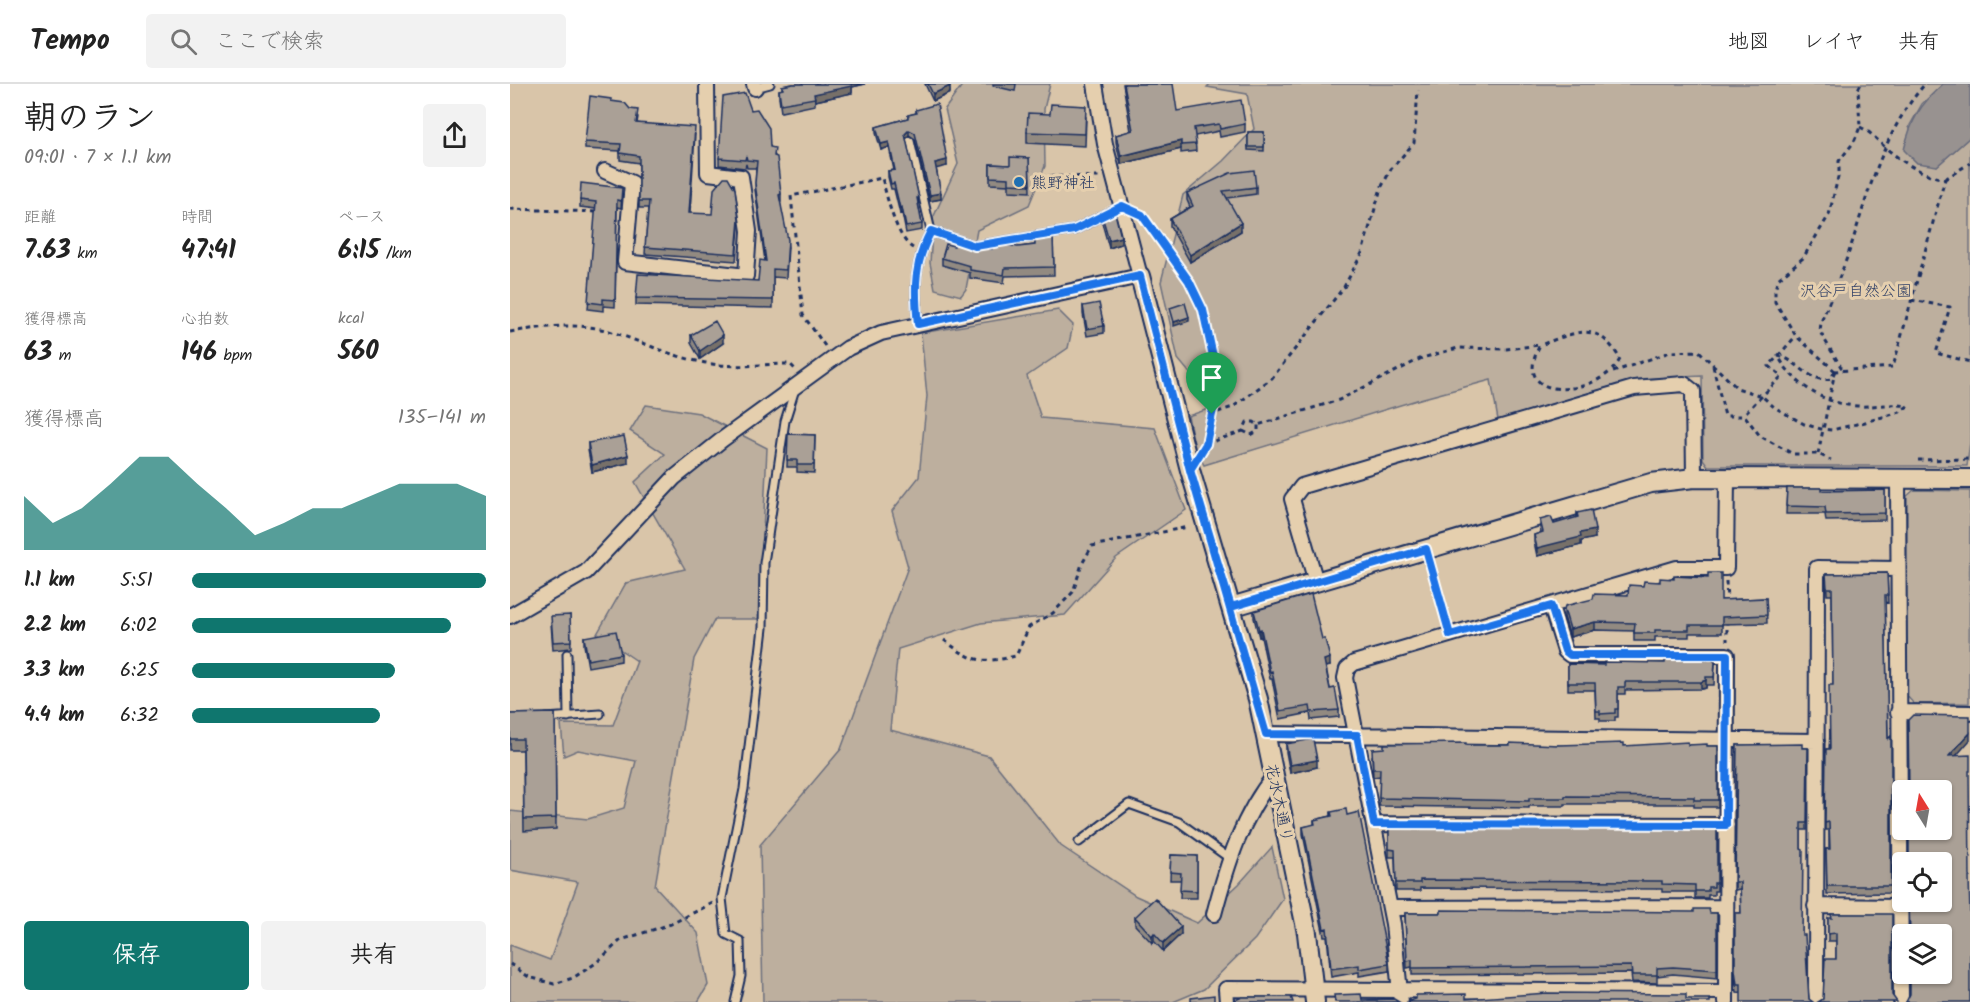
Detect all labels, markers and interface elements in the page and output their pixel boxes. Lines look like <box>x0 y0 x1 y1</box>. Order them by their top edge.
search box <box>146 14 566 68</box>
text: Tempo <box>30 19 110 64</box>
icon: search <box>167 25 200 58</box>
text: ここで検索 <box>215 25 325 60</box>
text: 地図 <box>1728 26 1770 59</box>
text: レイヤ <box>1803 26 1865 59</box>
text: 共有 <box>1898 26 1940 59</box>
text: 朝のラン <box>24 93 156 146</box>
button: share <box>423 104 486 167</box>
text: 09:01 · 7 × 1.1 km <box>24 142 171 174</box>
place label: 熊野神社 <box>1031 171 1095 196</box>
marker: 熊野神社 <box>1012 175 1026 189</box>
text: 距離 <box>24 205 56 230</box>
text: 時間 <box>181 205 213 230</box>
text: ペース <box>338 205 385 230</box>
text: 7.63 <box>24 230 71 272</box>
text: 47:41 <box>181 230 236 272</box>
text: 6:15 <box>338 230 380 272</box>
text: km <box>71 241 97 266</box>
text: /km <box>380 241 412 266</box>
park label: 沢谷戸自然公園 <box>1800 279 1912 304</box>
text: kcal <box>338 306 364 331</box>
text: 獲得標高 <box>24 307 88 332</box>
text: 心拍数 <box>181 307 229 332</box>
text: 560 <box>338 331 379 373</box>
text: 63 <box>24 332 52 374</box>
text: 146 <box>181 332 217 374</box>
text: m <box>52 343 71 368</box>
text: bpm <box>217 343 252 368</box>
pin <box>1186 352 1237 414</box>
icon: arrive <box>1195 361 1228 394</box>
text: 135–141 m <box>398 402 486 434</box>
text: 獲得標高 <box>24 404 104 436</box>
text: 1.1 km <box>24 565 75 597</box>
text: 5:51 <box>120 565 153 597</box>
text: 2.2 km <box>24 610 86 642</box>
text: 6:02 <box>120 610 158 642</box>
text: 3.3 km <box>24 655 85 687</box>
text: 6:25 <box>120 655 158 687</box>
text: 4.4 km <box>24 700 84 732</box>
text: 6:32 <box>120 700 159 732</box>
street label: 花水木通り <box>1258 762 1299 845</box>
north arrow <box>1892 780 1952 840</box>
map controls <box>1892 780 1952 984</box>
button: locate <box>1892 852 1952 912</box>
button: 保存 <box>24 921 249 990</box>
button: 共有 <box>261 921 486 990</box>
button: layers <box>1892 924 1952 984</box>

